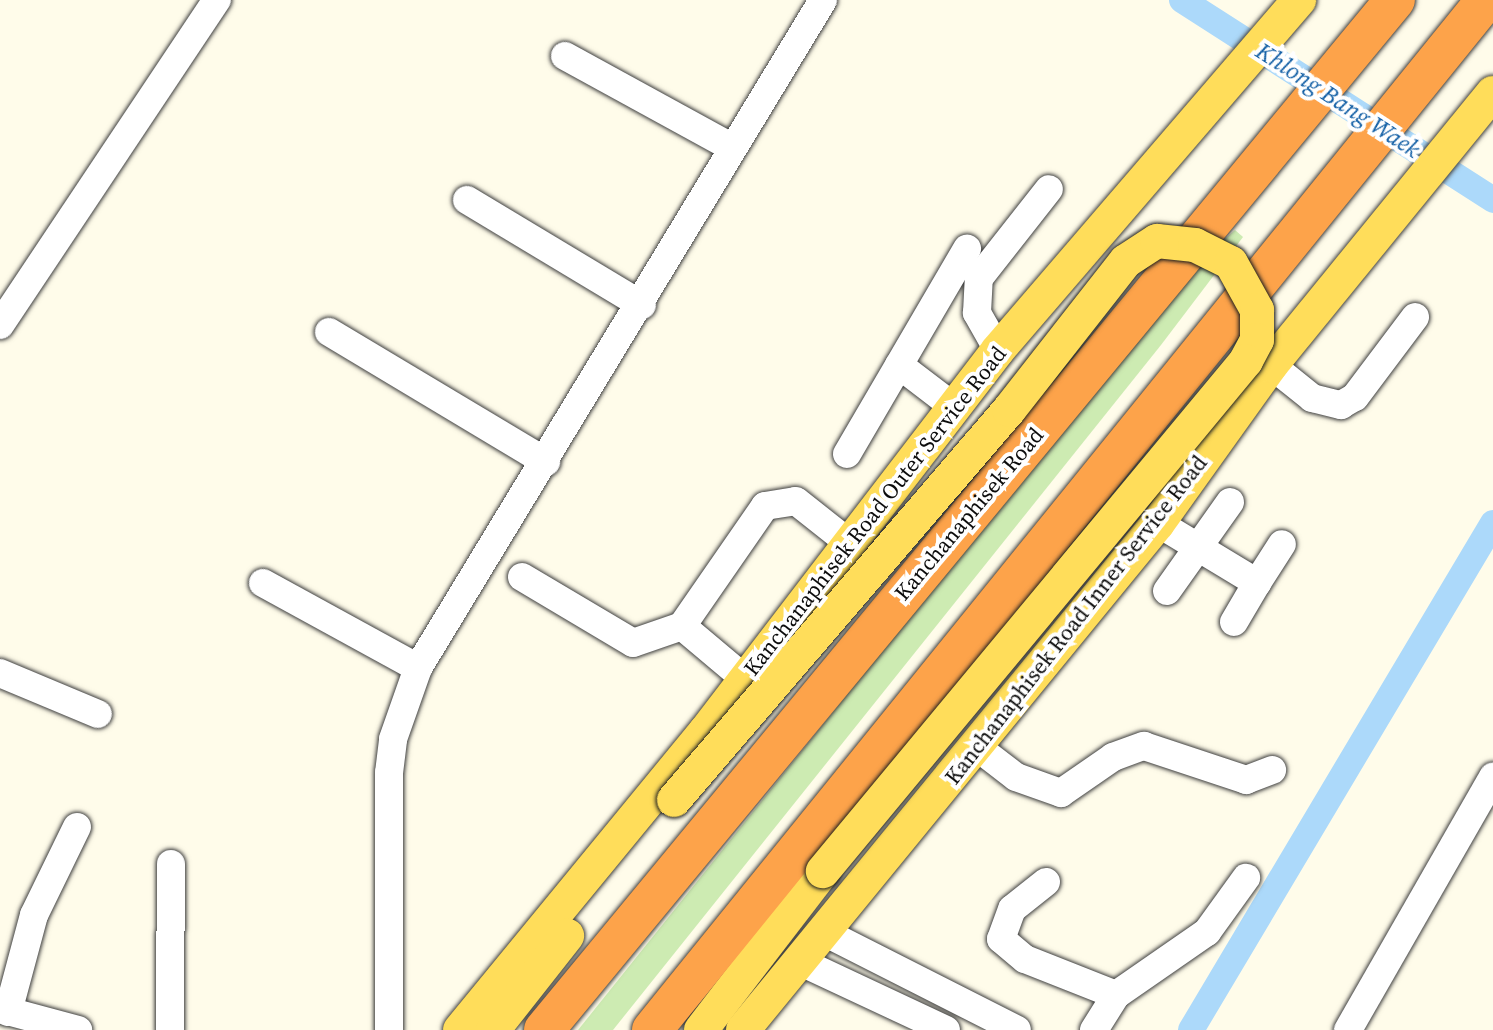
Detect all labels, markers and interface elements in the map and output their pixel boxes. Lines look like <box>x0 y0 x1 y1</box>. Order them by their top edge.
water label: Khlong Bang Waek <box>1251 36 1425 164</box>
street label: Kanchanaphisek Road Outer Service Road <box>738 341 1012 681</box>
street label: Kanchanaphisek Road <box>889 422 1049 606</box>
street label: Kanchanaphisek Road Inner Service Road <box>939 450 1213 790</box>

